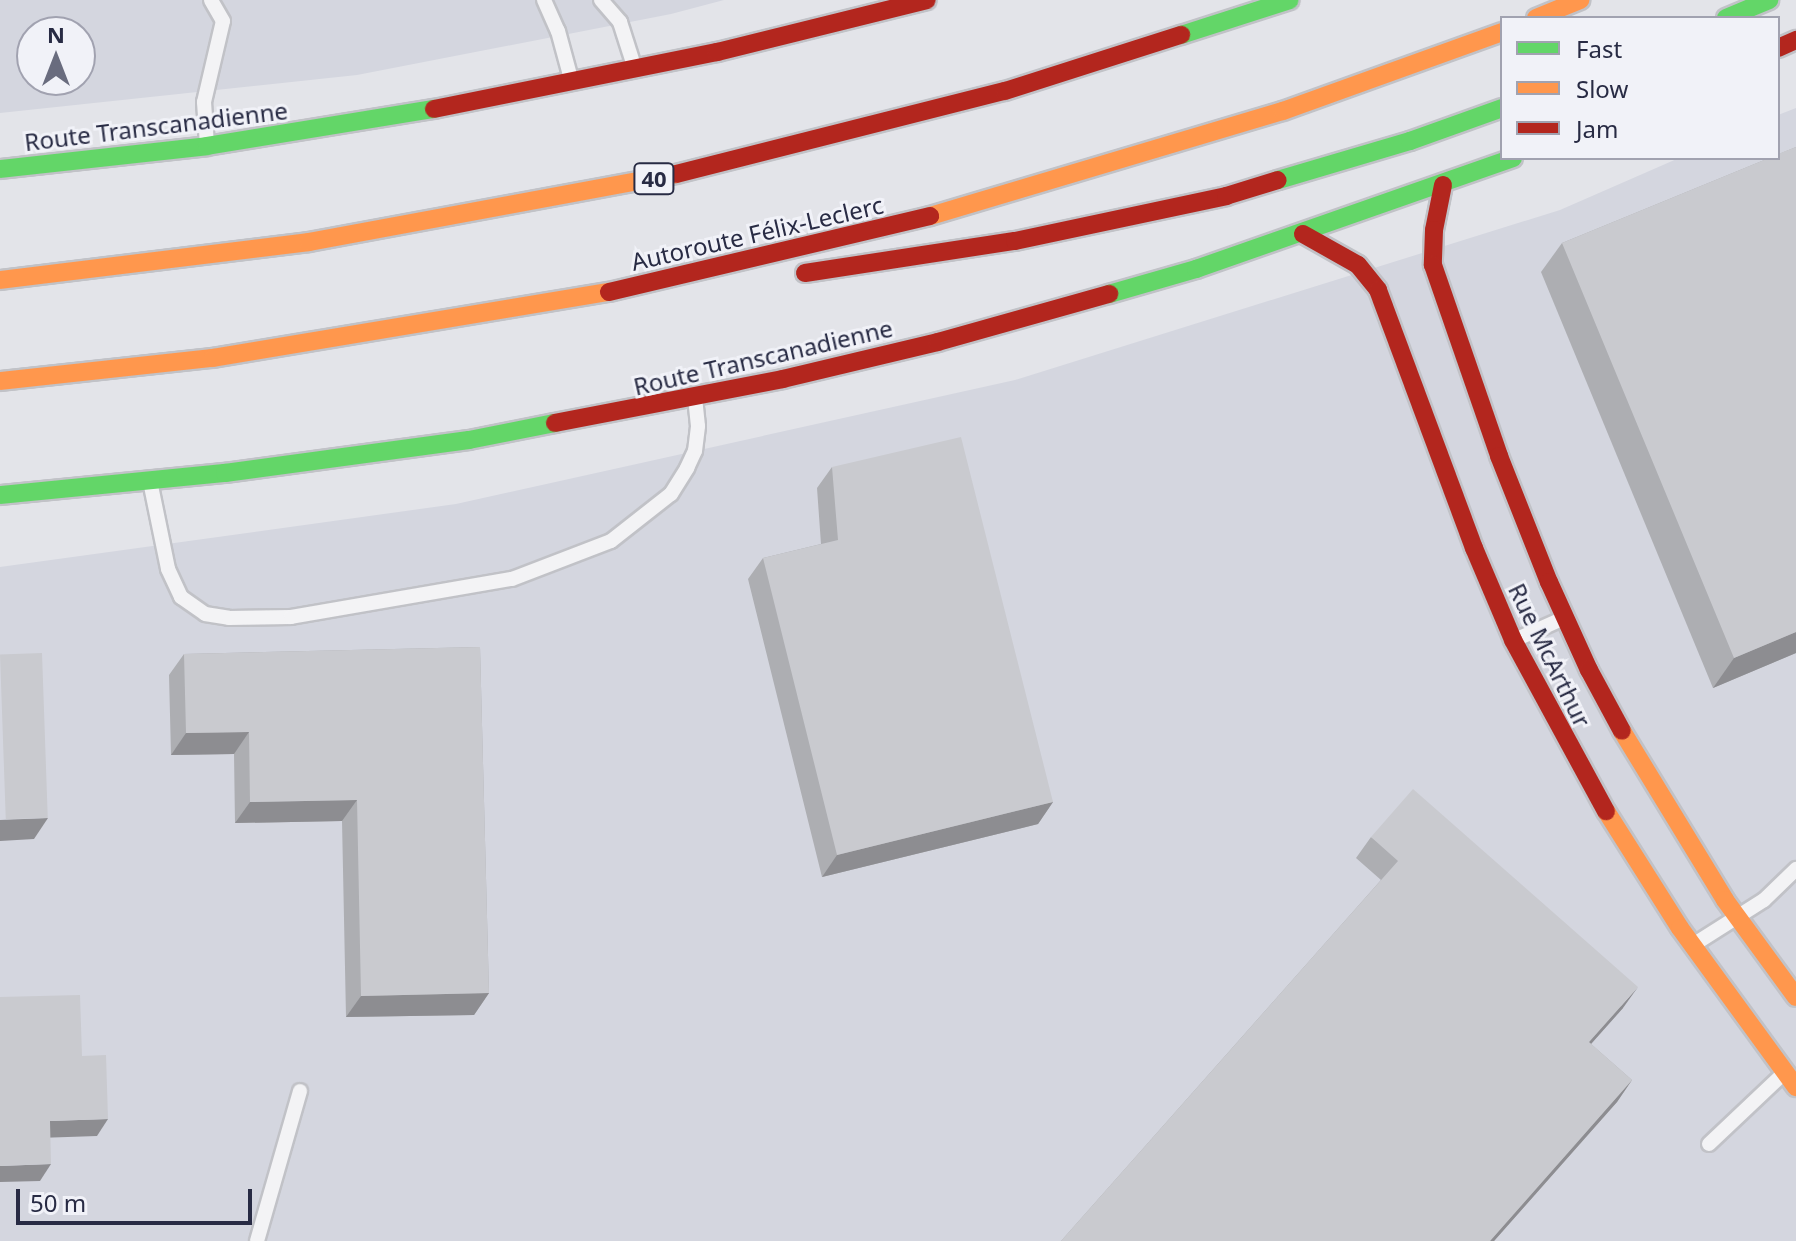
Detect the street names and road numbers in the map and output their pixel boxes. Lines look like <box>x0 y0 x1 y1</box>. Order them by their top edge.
street label: Route Transcanadienne <box>23 96 289 156</box>
road number: 40 <box>632 161 676 197</box>
street label: Autoroute Félix-Leclerc <box>628 190 886 276</box>
street label: Route Transcanadienne <box>631 313 895 401</box>
street label: Rue McArthur <box>1503 578 1597 732</box>

